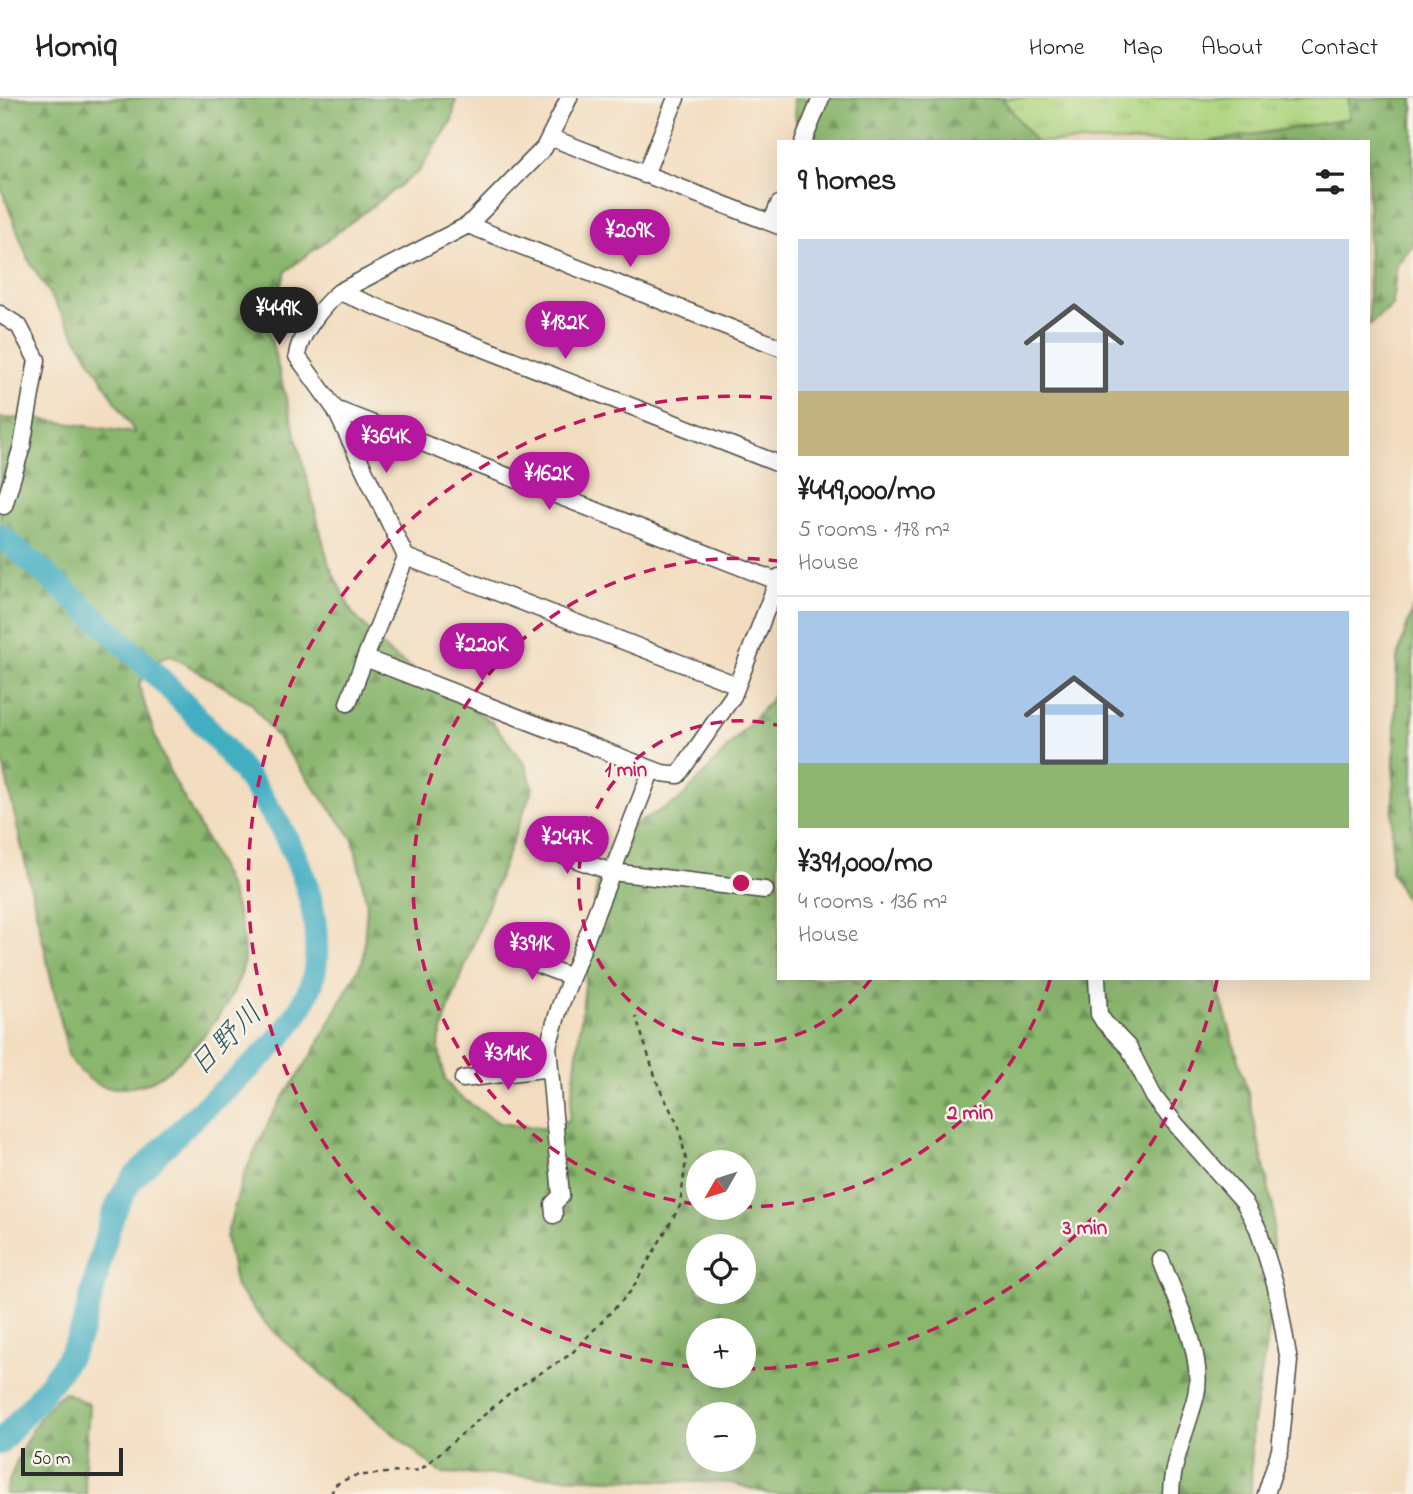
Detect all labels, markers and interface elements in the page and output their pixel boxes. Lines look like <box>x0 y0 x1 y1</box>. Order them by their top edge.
text: Homiq <box>35 24 117 72</box>
text: Home <box>1029 31 1085 66</box>
text: Map <box>1123 31 1163 66</box>
text: About <box>1201 31 1263 66</box>
text: Contact <box>1301 31 1378 66</box>
text: 9 homes <box>798 160 896 204</box>
icon: filters <box>1311 163 1349 201</box>
pin: ¥209K <box>581 209 679 269</box>
text: ¥209K <box>606 215 654 248</box>
icon: home <box>1011 285 1137 411</box>
pin: ¥449K <box>230 288 328 347</box>
text: ¥449K <box>256 293 302 326</box>
pin: ¥182K <box>516 302 614 361</box>
text: ¥182K <box>541 307 589 340</box>
pin: ¥364K <box>337 416 435 475</box>
text: ¥364K <box>361 421 411 454</box>
pin: ¥162K <box>500 452 598 512</box>
text: ¥162K <box>525 458 574 491</box>
text: ¥449,000/mo <box>798 470 936 514</box>
text: 5 rooms · 178 m² <box>798 514 950 547</box>
text: House <box>798 547 858 580</box>
pin: ¥220K <box>433 624 531 683</box>
text: ¥220K <box>456 629 508 662</box>
icon: home <box>1011 657 1137 783</box>
text: 1 min <box>605 756 647 786</box>
pin: ¥247K <box>518 816 616 876</box>
text: ¥247K <box>542 822 592 855</box>
text: ¥391,000/mo <box>798 842 933 886</box>
centre of rings <box>729 871 753 895</box>
text: 4 rooms · 136 m² <box>798 886 948 919</box>
text: House <box>798 919 858 952</box>
pin: ¥391K <box>483 922 581 982</box>
text: ¥391K <box>510 928 554 961</box>
water label: 日野川 <box>180 994 274 1088</box>
pin: ¥314K <box>459 1032 557 1092</box>
text: ¥314K <box>485 1038 531 1071</box>
text: 2 min <box>946 1099 993 1129</box>
north arrow <box>686 1150 756 1220</box>
map controls <box>686 1150 756 1472</box>
text: 3 min <box>1062 1214 1107 1244</box>
button: locate <box>686 1234 756 1304</box>
button: + <box>686 1318 756 1388</box>
button: − <box>686 1402 756 1472</box>
scale bar <box>21 1445 122 1477</box>
text: 50 m <box>32 1446 71 1473</box>

